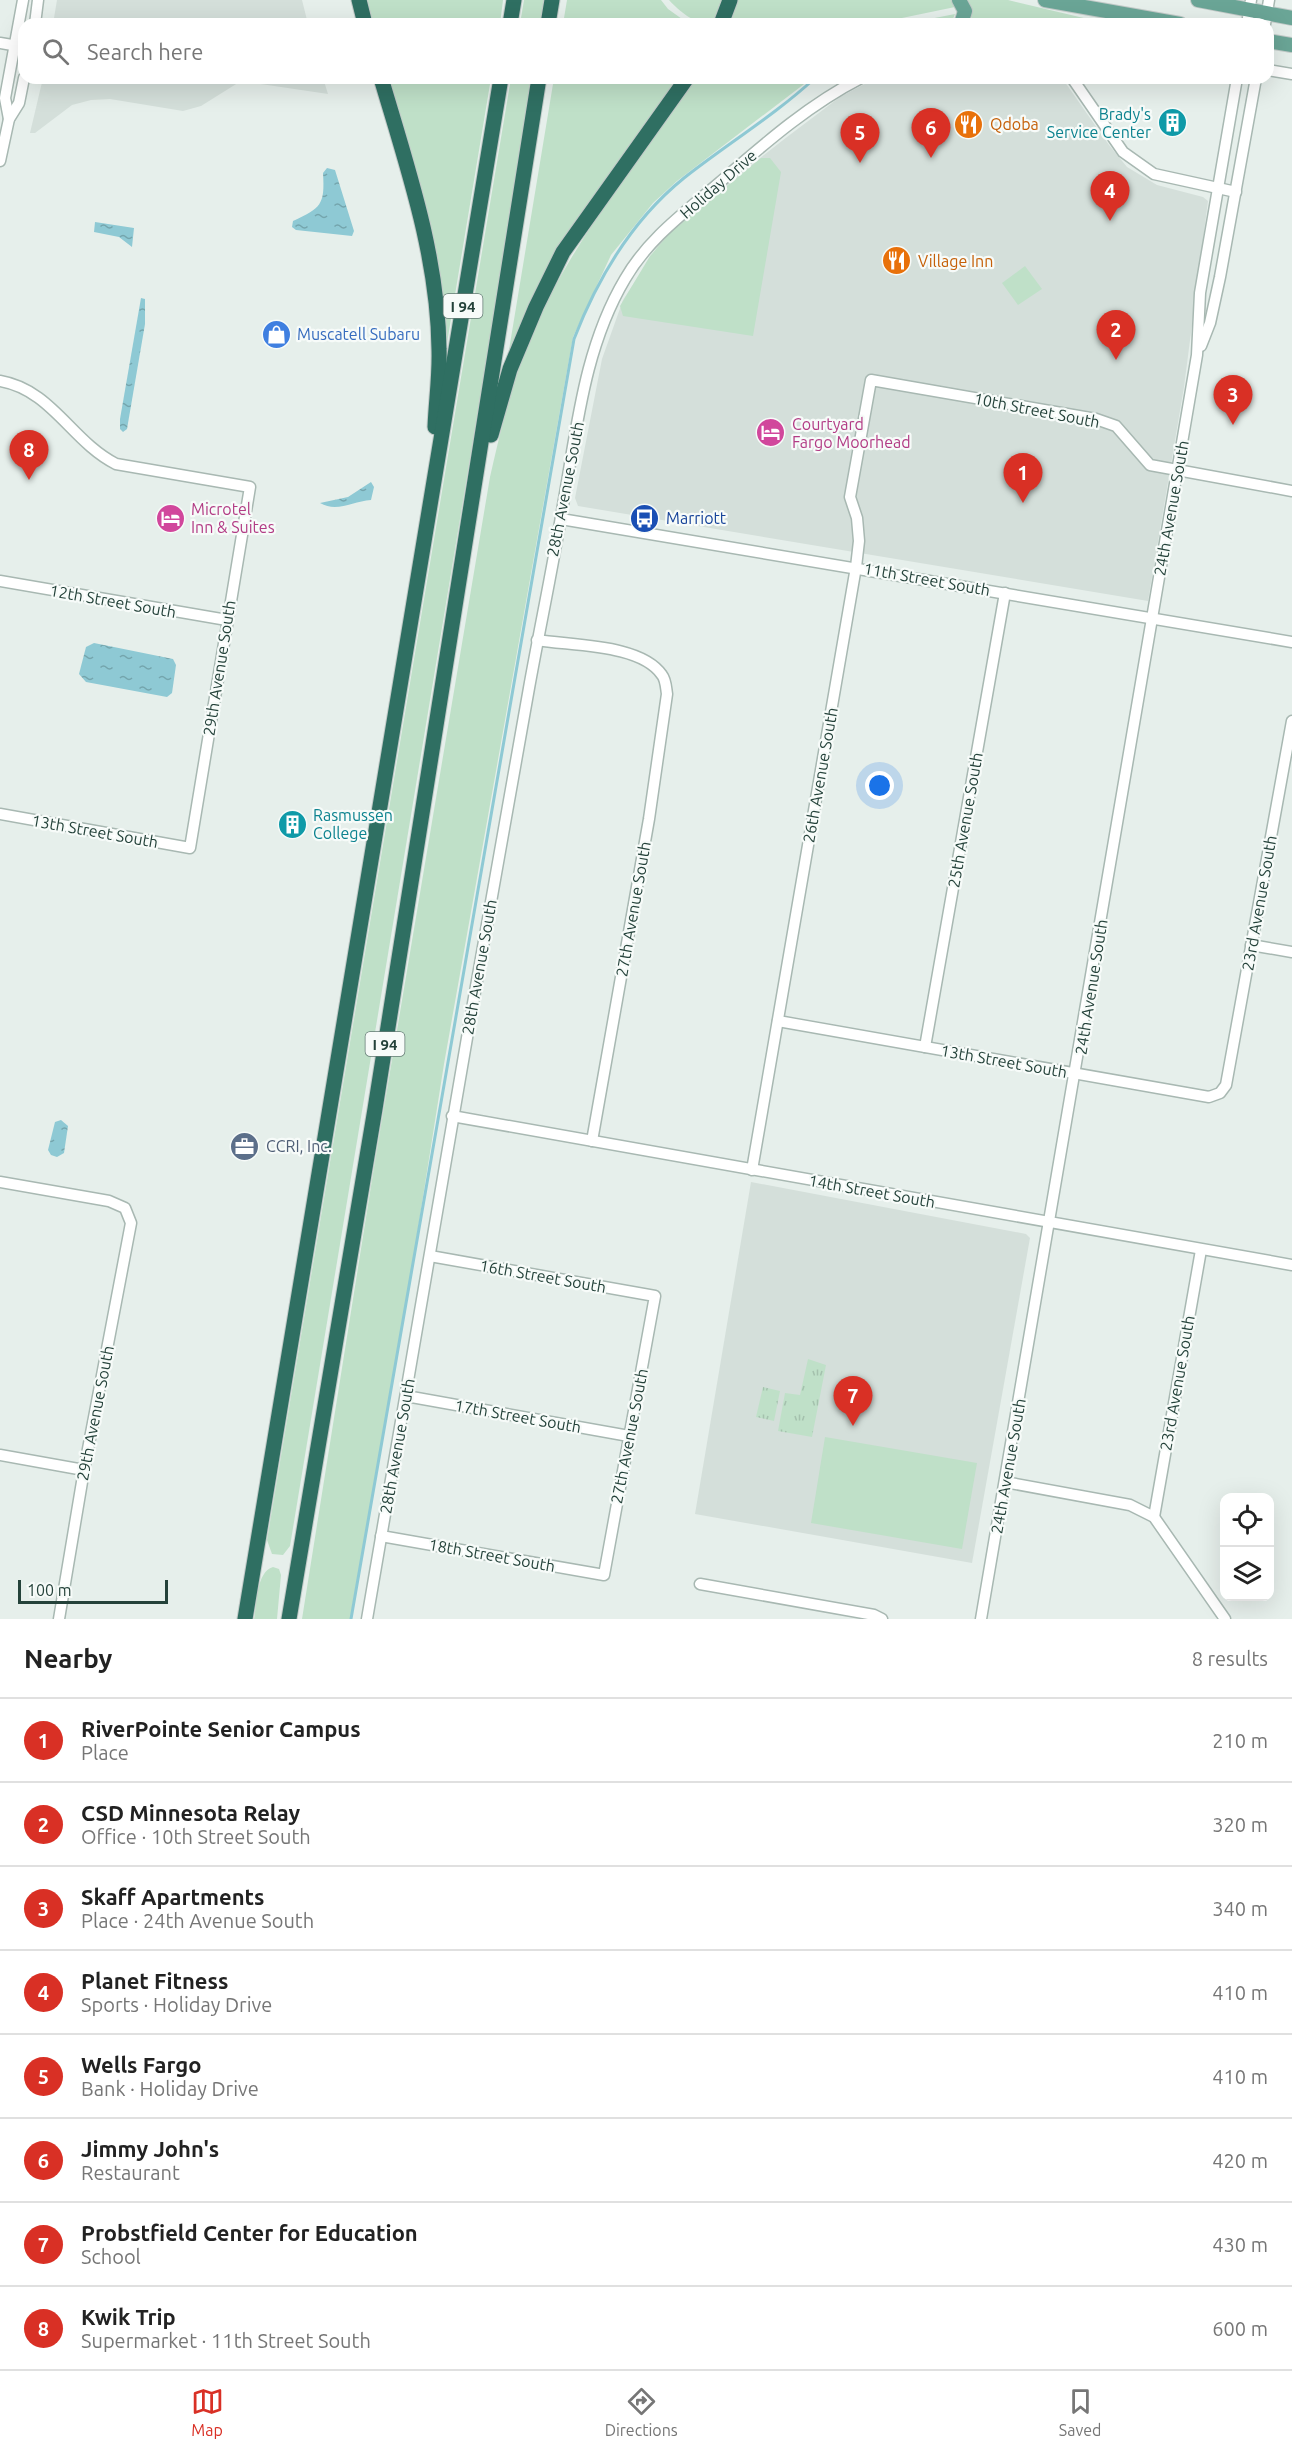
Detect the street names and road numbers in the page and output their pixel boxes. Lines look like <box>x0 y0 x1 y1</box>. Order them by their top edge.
street label: Holiday Drive <box>676 146 760 222</box>
road number: I 94 <box>444 294 482 318</box>
street label: 10th Street South <box>973 389 1101 431</box>
street label: 28th Avenue South <box>543 420 587 558</box>
street label: 24th Avenue South <box>1150 439 1192 577</box>
street label: 11th Street South <box>863 559 991 599</box>
street label: 12th Street South <box>49 581 177 621</box>
street label: 29th Avenue South <box>199 599 239 737</box>
street label: 26th Avenue South <box>799 706 841 844</box>
street label: 25th Avenue South <box>944 751 986 889</box>
street label: 13th Street South <box>31 811 159 851</box>
street label: 23rd Avenue South <box>1238 834 1280 972</box>
street label: 27th Avenue South <box>612 840 654 978</box>
street label: 28th Avenue South <box>458 898 500 1036</box>
street label: 24th Avenue South <box>1071 918 1111 1056</box>
road number: I 94 <box>366 1032 404 1056</box>
street label: 13th Street South <box>940 1041 1068 1081</box>
street label: 14th Street South <box>808 1171 936 1211</box>
street label: 16th Street South <box>479 1256 607 1296</box>
street label: 23rd Avenue South <box>1156 1314 1198 1452</box>
street label: 29th Avenue South <box>73 1344 117 1482</box>
street label: 27th Avenue South <box>607 1367 651 1505</box>
street label: 28th Avenue South <box>376 1377 418 1515</box>
street label: 17th Street South <box>454 1396 582 1436</box>
street label: 24th Avenue South <box>987 1397 1029 1535</box>
street label: 18th Street South <box>428 1535 556 1575</box>

